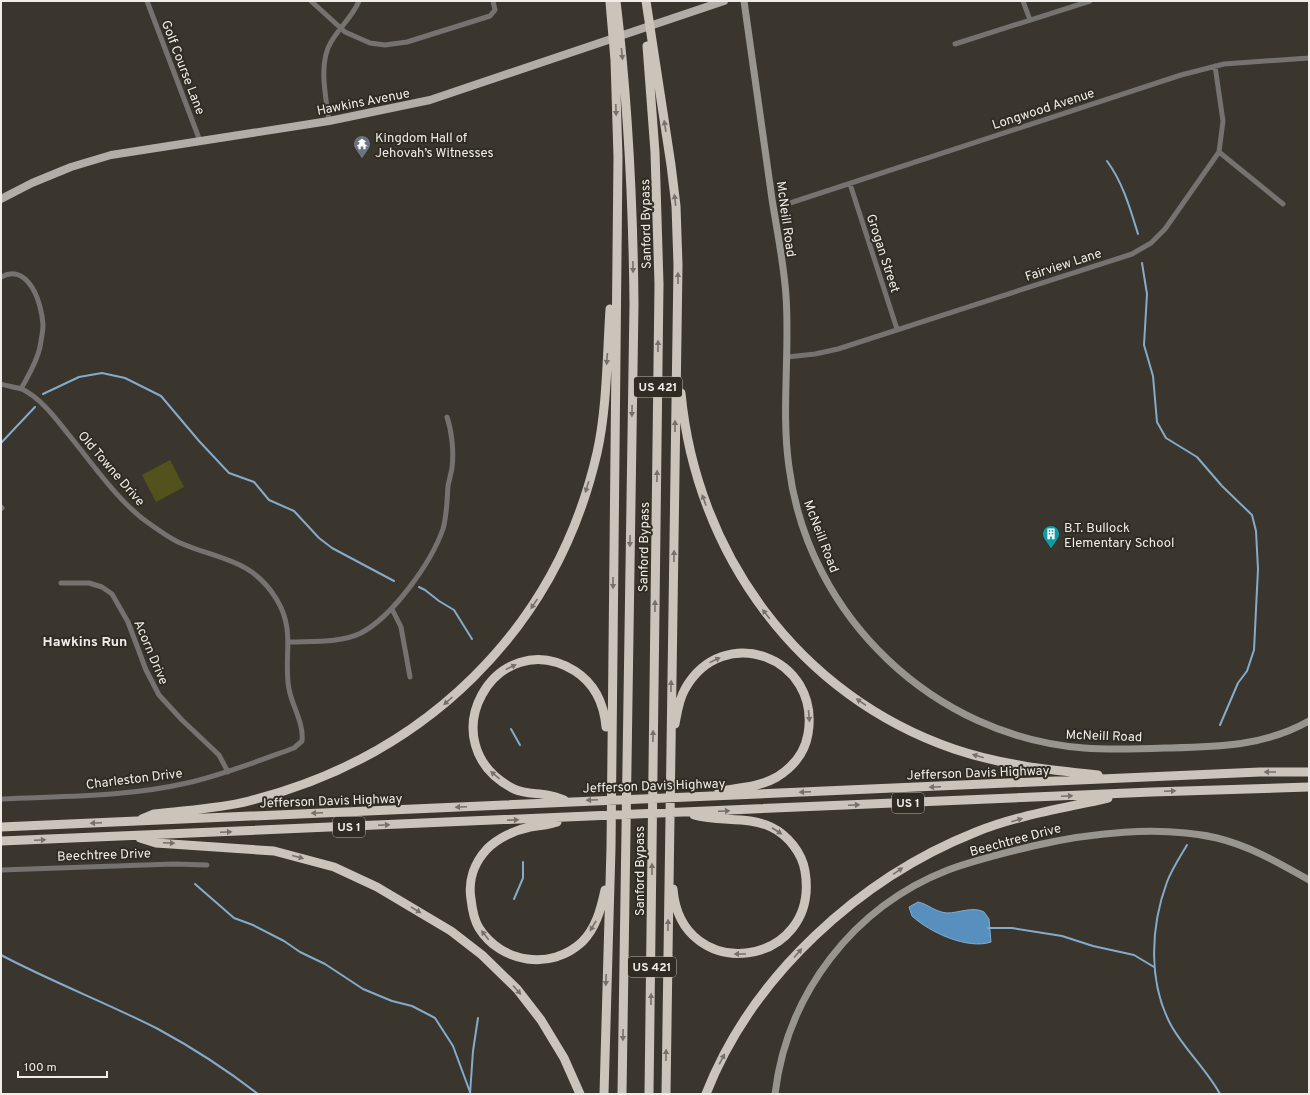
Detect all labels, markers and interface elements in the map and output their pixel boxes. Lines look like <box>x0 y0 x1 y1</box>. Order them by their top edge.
street label: Golf Course Lane <box>157 18 207 117</box>
one-way arrow <box>619 48 625 60</box>
street label: Hawkins Avenue <box>316 86 411 120</box>
street label: Longwood Avenue <box>990 86 1097 134</box>
one-way arrow <box>613 104 619 117</box>
one-way arrow <box>662 120 668 132</box>
place label: Kingdom Hall of Jehovah’s Witnesses <box>375 131 494 162</box>
temple icon: Kingdom Hall of Jehovah’s Witnesses <box>352 134 372 159</box>
street label: Sanford Bypass <box>638 179 656 269</box>
street label: McNeill Road <box>772 180 798 258</box>
one-way arrow <box>672 194 679 206</box>
street label: Grogan Street <box>862 212 902 295</box>
street label: Fairview Lane <box>1023 246 1104 286</box>
one-way arrow <box>630 261 636 274</box>
one-way arrow <box>675 271 681 284</box>
one-way arrow <box>655 339 661 352</box>
one-way arrow <box>603 353 610 365</box>
road number: US 421 <box>634 377 682 397</box>
one-way arrow <box>629 405 635 418</box>
one-way arrow <box>672 419 678 432</box>
street label: Old Towne Drive <box>74 429 147 510</box>
one-way arrow <box>654 469 660 482</box>
one-way arrow <box>584 481 590 493</box>
one-way arrow <box>700 494 706 506</box>
street label: McNeill Road <box>799 498 841 575</box>
street label: Sanford Bypass <box>636 502 654 592</box>
place label: B.T. Bullock Elementary School <box>1064 521 1174 552</box>
building icon: B.T. Bullock Elementary School <box>1041 524 1061 549</box>
one-way arrow <box>627 535 634 547</box>
one-way arrow <box>670 550 677 562</box>
one-way arrow <box>610 577 616 590</box>
one-way arrow <box>530 599 538 610</box>
one-way arrow <box>652 599 658 612</box>
one-way arrow <box>762 608 770 619</box>
street label: Acorn Drive <box>129 618 171 688</box>
district label: Hawkins Run <box>43 634 127 651</box>
one-way arrow <box>710 657 721 663</box>
one-way arrow <box>506 664 517 670</box>
one-way arrow <box>668 679 674 692</box>
one-way arrow <box>443 697 453 706</box>
one-way arrow <box>856 698 866 706</box>
one-way arrow <box>806 710 812 722</box>
street label: McNeill Road <box>1065 728 1142 746</box>
one-way arrow <box>650 729 656 742</box>
one-way arrow <box>972 753 984 759</box>
street label: Jefferson Davis Highway <box>906 764 1050 784</box>
street label: Charleston Drive <box>85 766 183 794</box>
one-way arrow <box>1263 769 1276 775</box>
one-way arrow <box>489 770 500 779</box>
street label: Jefferson Davis Highway <box>582 777 726 797</box>
one-way arrow <box>929 783 941 790</box>
one-way arrow <box>1164 788 1177 794</box>
one-way arrow <box>799 789 811 796</box>
street label: Jefferson Davis Highway <box>259 792 403 812</box>
one-way arrow <box>1061 792 1073 799</box>
road number: US 1 <box>892 793 924 813</box>
one-way arrow <box>586 797 598 804</box>
one-way arrow <box>848 802 861 808</box>
one-way arrow <box>454 804 467 810</box>
one-way arrow <box>718 807 730 814</box>
one-way arrow <box>310 810 323 816</box>
one-way arrow <box>507 816 519 823</box>
road number: US 1 <box>333 817 365 837</box>
one-way arrow <box>1011 817 1023 823</box>
one-way arrow <box>89 820 102 826</box>
one-way arrow <box>378 821 390 828</box>
street label: Beechtree Drive <box>968 821 1063 861</box>
street label: Sanford Bypass <box>633 826 649 916</box>
one-way arrow <box>772 827 782 835</box>
one-way arrow <box>220 829 233 835</box>
one-way arrow <box>34 836 46 843</box>
one-way arrow <box>163 840 176 846</box>
street label: Beechtree Drive <box>57 846 151 866</box>
one-way arrow <box>292 855 304 861</box>
one-way arrow <box>649 862 655 875</box>
one-way arrow <box>893 868 904 875</box>
one-way arrow <box>410 907 422 914</box>
one-way arrow <box>665 918 671 931</box>
one-way arrow <box>590 920 597 932</box>
one-way arrow <box>480 929 489 940</box>
one-way arrow <box>793 948 802 958</box>
one-way arrow <box>733 951 746 957</box>
road number: US 421 <box>628 957 676 977</box>
one-way arrow <box>603 974 610 986</box>
one-way arrow <box>513 985 522 995</box>
one-way arrow <box>648 992 654 1005</box>
one-way arrow <box>620 1029 626 1042</box>
one-way arrow <box>663 1048 669 1061</box>
scale bar <box>18 1053 107 1079</box>
one-way arrow <box>719 1053 725 1064</box>
text: 100 m <box>24 1060 57 1076</box>

